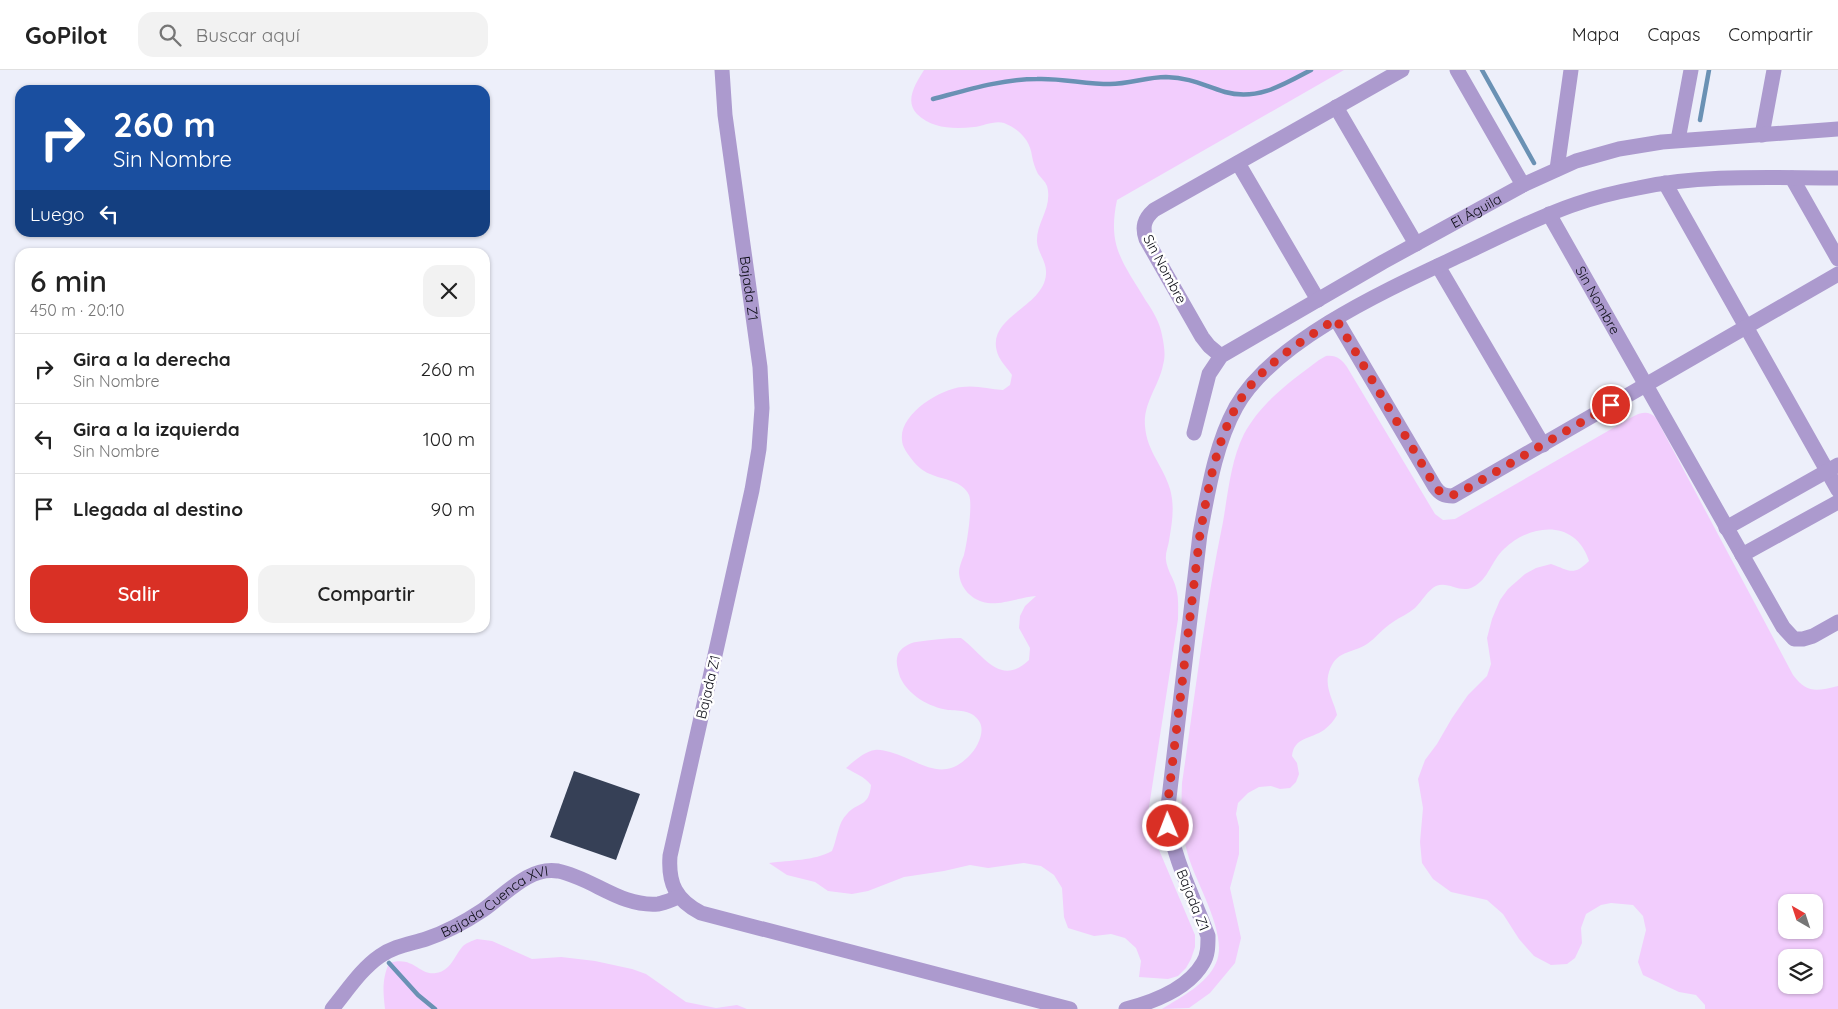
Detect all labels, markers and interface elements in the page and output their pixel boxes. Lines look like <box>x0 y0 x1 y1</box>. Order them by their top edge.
search box <box>138 12 488 57</box>
text: GoPilot <box>25 20 108 50</box>
icon: search <box>156 21 184 49</box>
text: Buscar aquí <box>196 23 300 47</box>
text: Mapa <box>1572 23 1619 46</box>
text: Capas <box>1647 23 1700 46</box>
text: Compartir <box>1728 23 1813 46</box>
text: 260 m <box>113 102 216 146</box>
icon: right <box>30 105 95 170</box>
text: Sin Nombre <box>113 145 232 173</box>
street label: El Águila <box>1447 190 1505 232</box>
icon: left <box>95 200 123 228</box>
text: Luego <box>30 202 85 226</box>
street label: Sin Nombre <box>1139 231 1191 307</box>
street label: Bajada Z1 <box>736 255 762 322</box>
text: 6 min <box>30 262 107 300</box>
street label: Sin Nombre <box>1571 263 1624 338</box>
button: close <box>423 265 475 317</box>
text: 450 m · 20:10 <box>30 300 124 320</box>
text: Gira a la derecha <box>73 347 231 371</box>
icon: right <box>30 355 58 383</box>
text: 260 m <box>420 357 475 381</box>
text: Sin Nombre <box>73 371 159 391</box>
pin <box>1590 384 1632 426</box>
icon: arrive <box>1597 391 1625 419</box>
text: Gira a la izquierda <box>73 417 240 441</box>
icon: left <box>30 425 58 453</box>
text: 100 m <box>423 427 475 451</box>
text: Sin Nombre <box>73 441 159 461</box>
icon: arrive <box>30 495 58 523</box>
text: Llegada al destino <box>73 497 243 521</box>
text: 90 m <box>431 497 475 521</box>
button: Salir <box>30 565 248 623</box>
button: Compartir <box>258 565 475 623</box>
street label: Bajada Z1 <box>692 653 724 721</box>
position arrow <box>1141 799 1193 851</box>
street label: Bajada Cuenca XVI <box>438 862 549 941</box>
street label: Bajada Z1 <box>1173 867 1213 933</box>
north arrow <box>1778 894 1822 939</box>
map controls <box>1778 894 1823 994</box>
button: layers <box>1778 949 1823 994</box>

